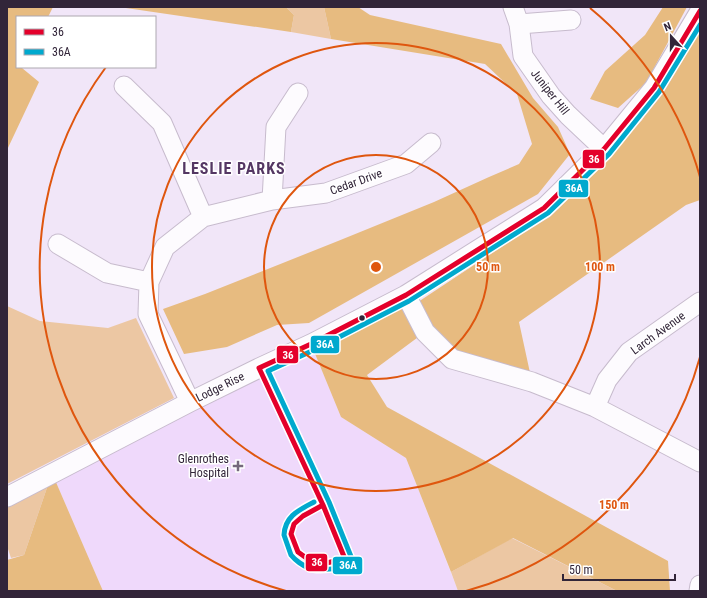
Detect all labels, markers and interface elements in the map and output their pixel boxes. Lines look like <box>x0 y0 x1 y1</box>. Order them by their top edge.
legend <box>16 16 156 68</box>
north arrow <box>651 16 691 56</box>
text: N <box>662 20 673 34</box>
text: 36 <box>52 25 64 39</box>
text: 36A <box>52 45 71 59</box>
street label: Juniper Hill <box>528 66 572 118</box>
line badge: 36 <box>582 149 605 169</box>
text: 36 <box>588 153 600 166</box>
district label: LESLIE PARKS <box>182 159 286 178</box>
street label: Cedar Drive <box>328 166 384 198</box>
line badge: 36A <box>558 179 589 198</box>
text: 36A <box>565 182 583 195</box>
centre of rings <box>369 260 383 274</box>
text: 50 m <box>476 260 500 274</box>
text: 100 m <box>585 260 615 274</box>
street label: Larch Avenue <box>628 308 688 357</box>
unlabelled marker <box>357 313 367 323</box>
line badge: 36A <box>310 335 340 354</box>
text: 36A <box>316 338 334 351</box>
line badge: 36 <box>276 345 299 364</box>
text: 36 <box>282 349 294 362</box>
street label: Lodge Rise <box>193 369 247 405</box>
place label: Glenrothes Hospital <box>178 452 229 480</box>
marker: Glenrothes Hospital <box>232 460 244 472</box>
text: 150 m <box>599 498 629 512</box>
line badge: 36 <box>305 553 328 572</box>
text: 36 <box>311 556 323 569</box>
line badge: 36A <box>332 556 363 575</box>
scale bar <box>563 556 675 582</box>
text: 36A <box>339 559 357 572</box>
text: 50 m <box>569 563 593 577</box>

